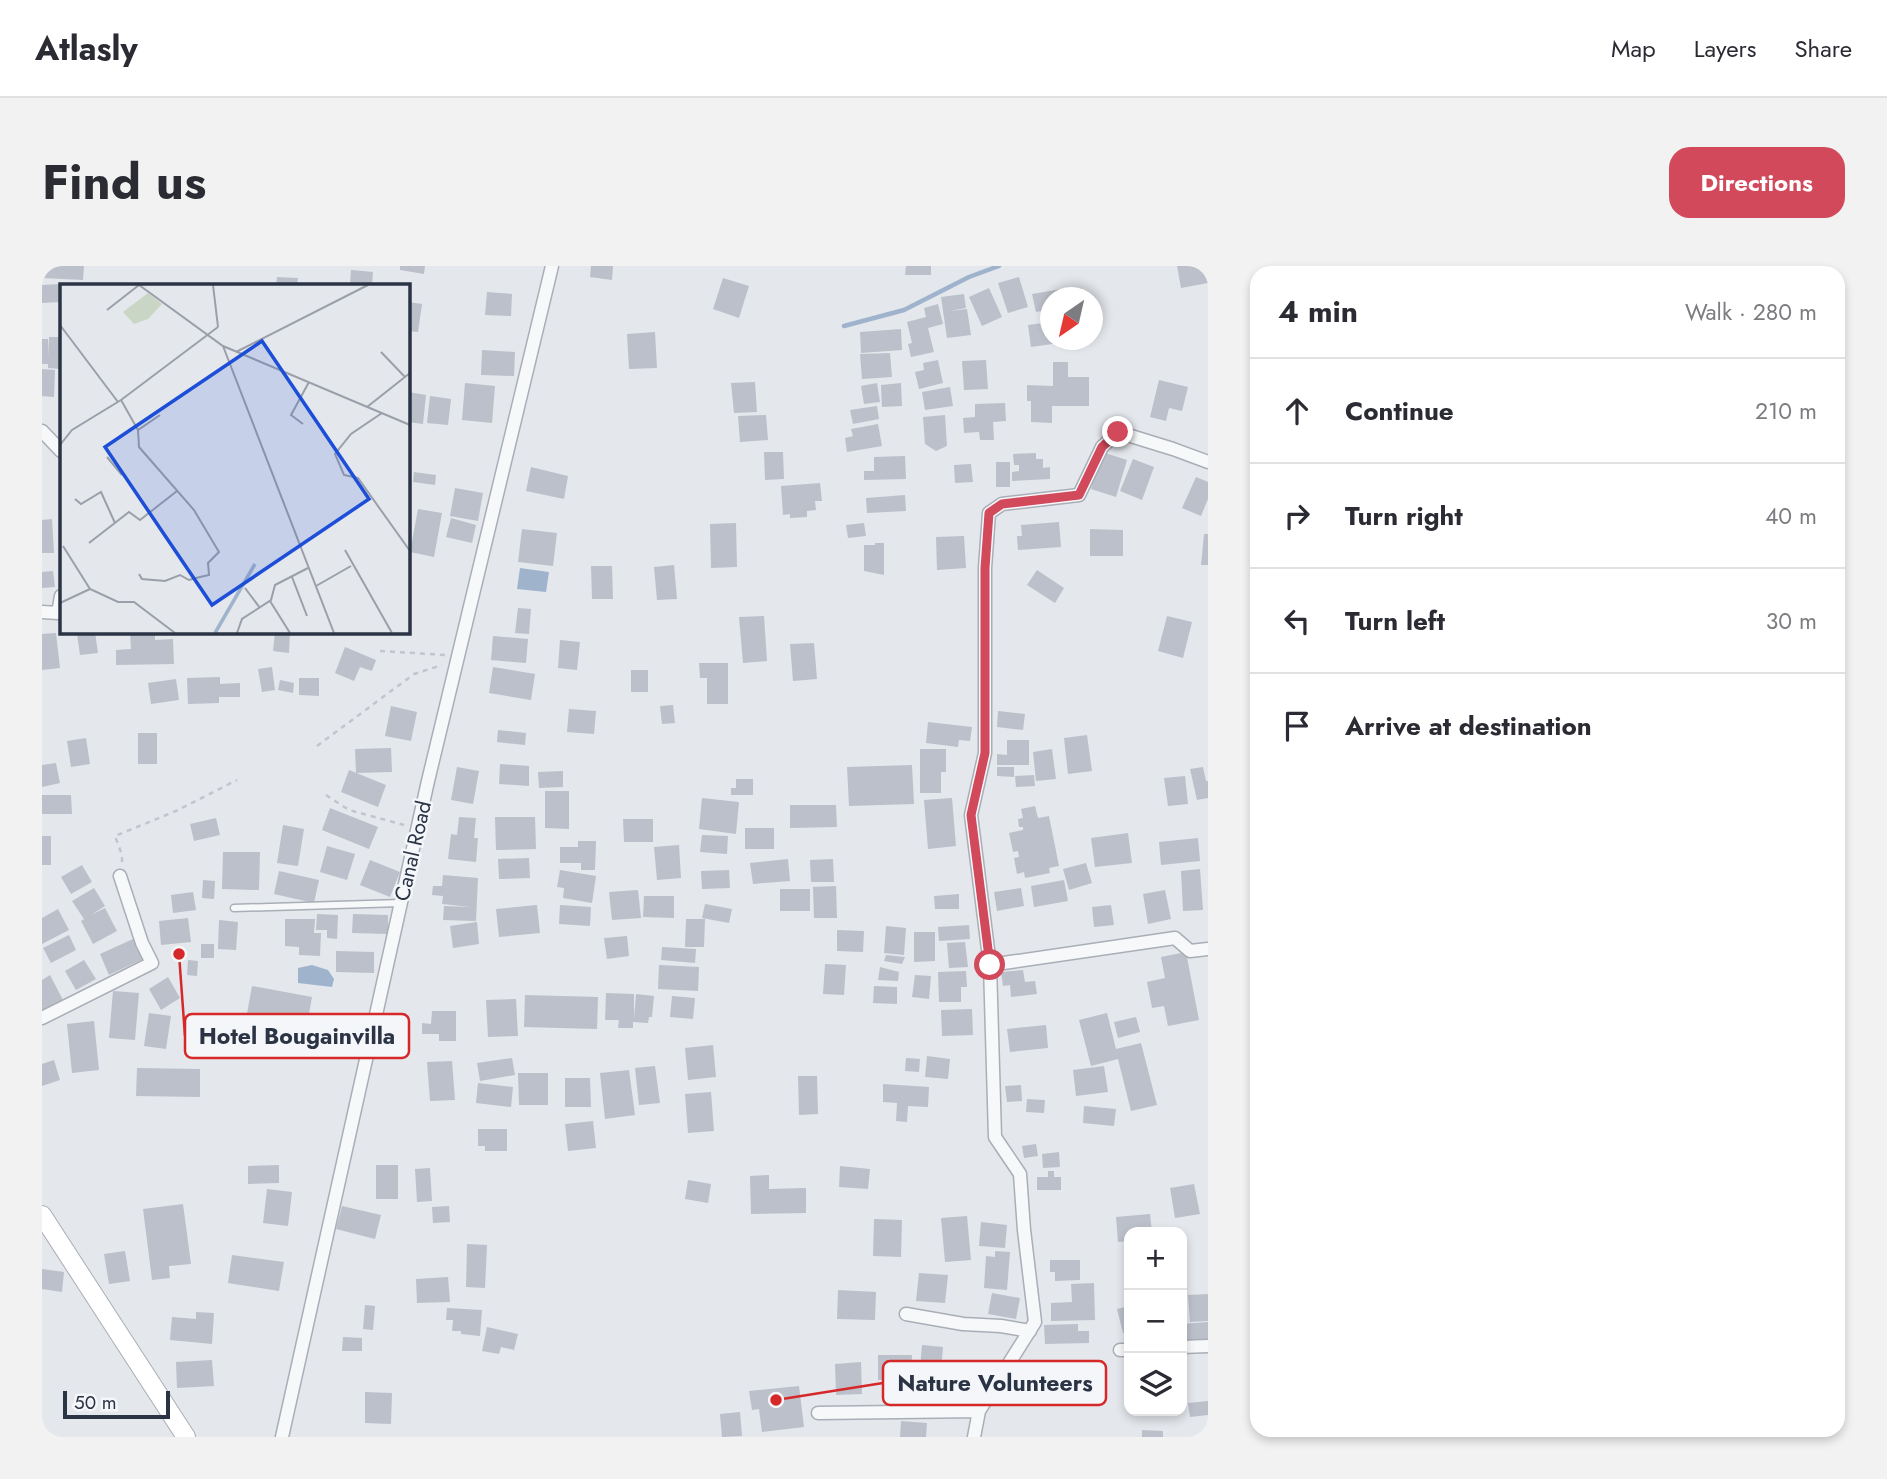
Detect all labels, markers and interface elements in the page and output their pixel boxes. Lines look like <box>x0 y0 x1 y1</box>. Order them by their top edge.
text: Atlasly <box>35 25 138 72</box>
text: Map <box>1611 31 1656 66</box>
text: Layers <box>1694 31 1756 66</box>
text: Share <box>1794 31 1852 66</box>
text: Find us <box>42 147 206 217</box>
button: Directions <box>1669 147 1845 218</box>
inset map <box>60 284 410 634</box>
north arrow <box>1040 287 1103 350</box>
text: 4 min <box>1278 290 1358 333</box>
text: Walk · 280 m <box>1685 295 1817 329</box>
icon: ahead <box>1278 392 1316 430</box>
text: Continue <box>1345 392 1454 430</box>
text: 210 m <box>1755 394 1817 428</box>
route end <box>1102 416 1133 447</box>
icon: right <box>1278 497 1316 535</box>
text: Turn right <box>1345 497 1463 535</box>
text: 40 m <box>1765 499 1817 533</box>
icon: left <box>1278 602 1316 640</box>
text: Turn left <box>1345 602 1445 640</box>
text: 30 m <box>1766 604 1817 638</box>
icon: arrive <box>1278 707 1316 745</box>
text: Arrive at destination <box>1345 707 1592 745</box>
street label: Canal Road <box>387 798 439 904</box>
route start <box>974 949 1005 980</box>
callout: Hotel Bougainvilla <box>185 1014 409 1058</box>
text: Hotel Bougainvilla <box>199 1019 395 1053</box>
map controls <box>1124 1227 1187 1416</box>
button: + <box>1124 1227 1187 1290</box>
button: − <box>1124 1290 1187 1353</box>
button: layers <box>1124 1353 1187 1416</box>
callout: Nature Volunteers <box>883 1361 1106 1405</box>
text: Nature Volunteers <box>897 1366 1093 1400</box>
scale bar <box>63 1388 170 1420</box>
text: 50 m <box>74 1389 117 1416</box>

